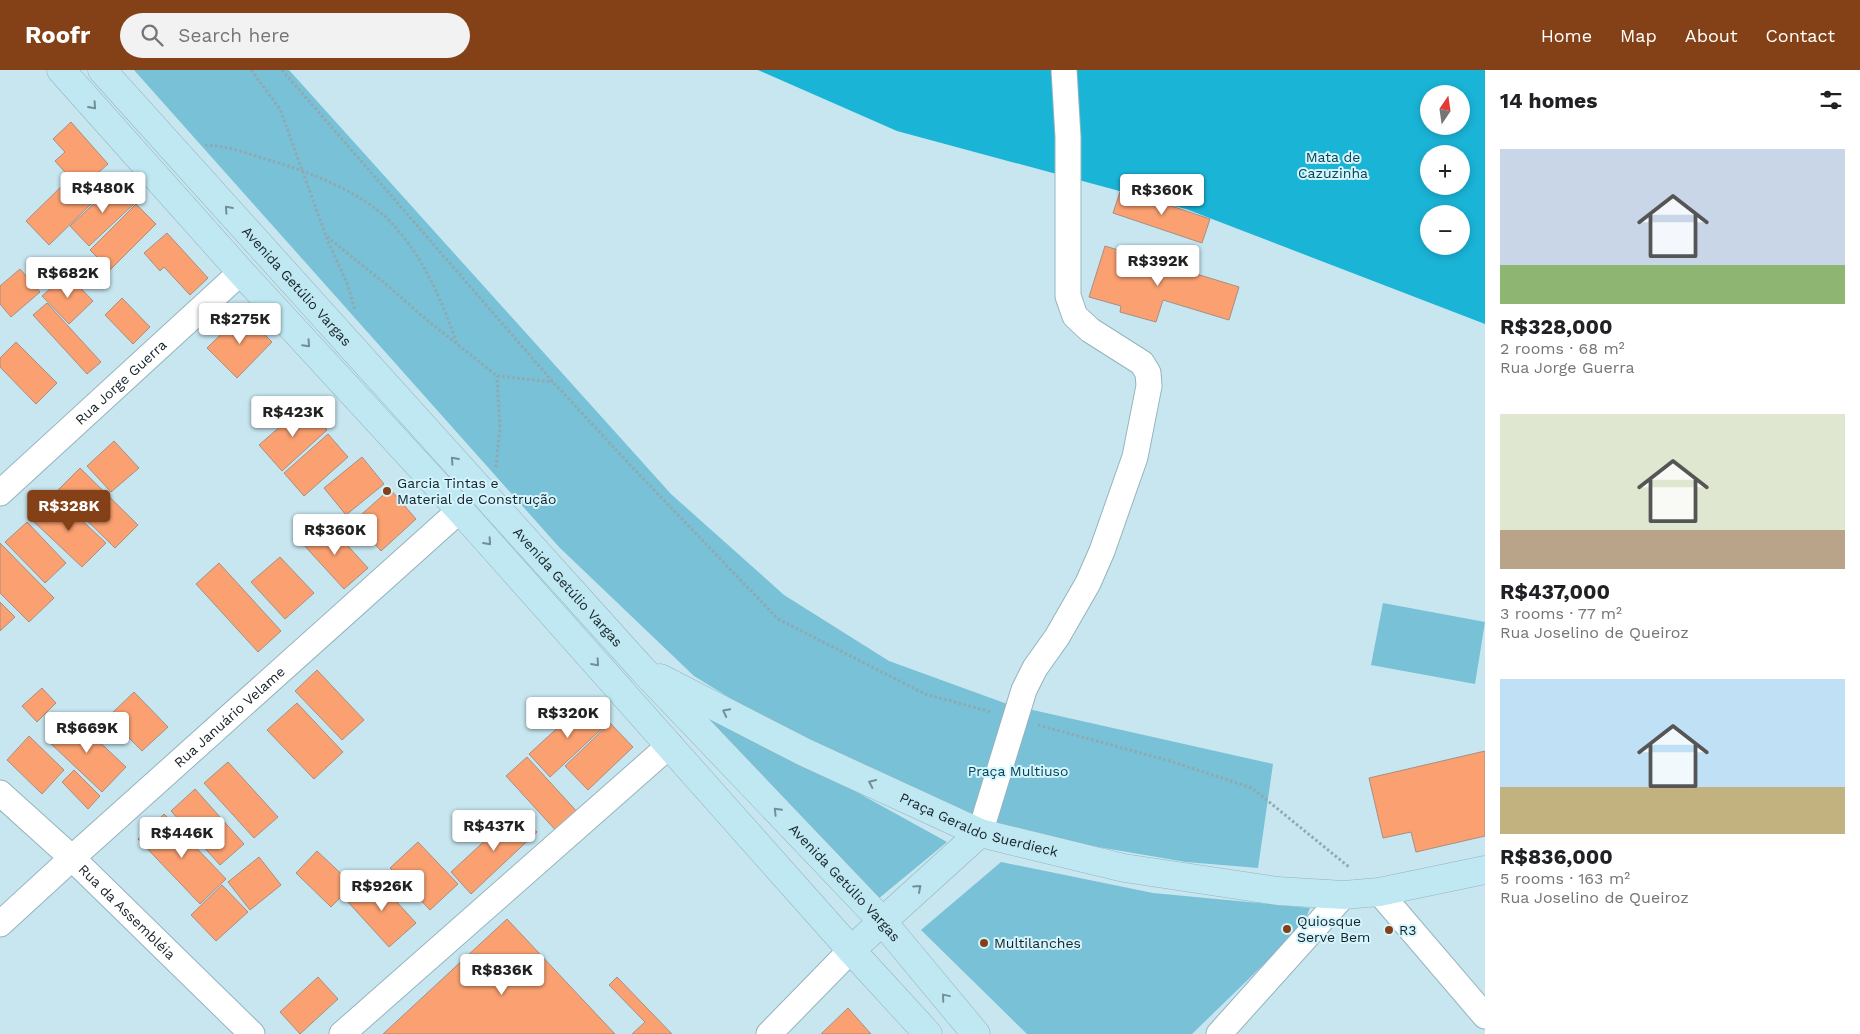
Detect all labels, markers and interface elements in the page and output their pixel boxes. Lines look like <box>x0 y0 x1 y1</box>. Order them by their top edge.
search box <box>120 13 470 58</box>
text: Roofr <box>25 21 90 49</box>
icon: search <box>138 21 166 49</box>
text: Search here <box>178 24 290 47</box>
text: Home <box>1541 25 1592 46</box>
text: Map <box>1620 25 1657 46</box>
text: About <box>1685 25 1737 46</box>
text: Contact <box>1765 25 1835 46</box>
north arrow <box>1420 85 1470 135</box>
map controls <box>1420 85 1470 255</box>
icon: filters <box>1817 86 1845 114</box>
text: 14 homes <box>1500 88 1597 113</box>
one-way arrow <box>87 101 96 110</box>
button: + <box>1420 145 1470 195</box>
park label: Mata de Cazuzinha <box>1298 149 1368 181</box>
pin: R$480K <box>62 172 144 214</box>
pin: R$360K <box>1121 174 1203 216</box>
text: R$480K <box>71 178 135 197</box>
text: R$360K <box>1131 180 1193 199</box>
icon: home <box>1628 181 1718 271</box>
button: − <box>1420 205 1470 255</box>
one-way arrow <box>225 206 234 215</box>
street label: Avenida Getúlio Vargas <box>239 223 355 349</box>
pin: R$392K <box>1117 244 1199 287</box>
text: R$392K <box>1127 251 1189 270</box>
pin: R$682K <box>27 256 109 299</box>
text: R$682K <box>37 263 99 282</box>
pin: R$275K <box>199 302 281 345</box>
text: R$275K <box>210 309 270 328</box>
text: R$328,000 <box>1500 314 1613 339</box>
street label: Rua Jorge Guerra <box>72 336 170 428</box>
one-way arrow <box>301 339 310 348</box>
text: 2 rooms · 68 m² <box>1500 339 1625 358</box>
text: Rua Jorge Guerra <box>1500 358 1635 377</box>
pin: R$423K <box>252 396 334 438</box>
text: R$423K <box>262 402 324 421</box>
icon: home <box>1628 446 1718 536</box>
one-way arrow <box>451 456 460 465</box>
place label: Garcia Tintas e Material de Construção <box>397 475 556 507</box>
marker: Garcia Tintas e Material de Construção <box>381 485 393 497</box>
pin: R$328K <box>28 490 110 532</box>
text: R$328K <box>38 496 100 515</box>
pin: R$360K <box>294 514 376 556</box>
text: R$360K <box>304 520 366 539</box>
street label: Avenida Getúlio Vargas <box>510 524 626 650</box>
one-way arrow <box>482 536 491 545</box>
text: R$437,000 <box>1500 579 1610 604</box>
text: 3 rooms · 77 m² <box>1500 604 1622 623</box>
text: Rua Joselino de Queiroz <box>1500 623 1689 642</box>
one-way arrow <box>590 657 599 666</box>
street label: Rua Januário Velame <box>171 663 288 771</box>
pin: R$320K <box>527 696 609 739</box>
text: R$320K <box>537 703 599 722</box>
one-way arrow <box>722 708 731 718</box>
icon: home <box>1628 711 1718 801</box>
pin: R$669K <box>46 712 128 754</box>
text: R$669K <box>56 718 118 737</box>
park label: Praça Multiuso <box>968 763 1068 779</box>
one-way arrow <box>868 779 877 790</box>
street label: Praça Geraldo Suerdieck <box>897 789 1060 860</box>
one-way arrow <box>774 808 783 817</box>
pin: R$437K <box>453 810 535 852</box>
pin: R$446K <box>141 816 223 859</box>
text: R$437K <box>463 816 525 835</box>
street label: Avenida Getúlio Vargas <box>786 821 904 945</box>
text: R$446K <box>151 823 213 842</box>
text: R$836,000 <box>1500 844 1613 869</box>
street label: Rua da Assembléia <box>75 861 179 963</box>
text: 5 rooms · 163 m² <box>1500 869 1630 888</box>
pin: R$926K <box>341 870 423 912</box>
text: R$926K <box>351 876 413 895</box>
one-way arrow <box>913 885 922 894</box>
text: Rua Joselino de Queiroz <box>1500 888 1689 907</box>
place label: Quiosque Serve Bem <box>1297 913 1370 945</box>
place label: R3 <box>1399 922 1416 938</box>
marker: Quiosque Serve Bem <box>1281 923 1293 935</box>
marker: R3 <box>1383 924 1395 936</box>
place label: Multilanches <box>994 935 1081 951</box>
marker: Multilanches <box>978 937 990 949</box>
pin: R$836K <box>461 954 543 996</box>
text: R$836K <box>471 960 533 979</box>
one-way arrow <box>941 993 950 1002</box>

